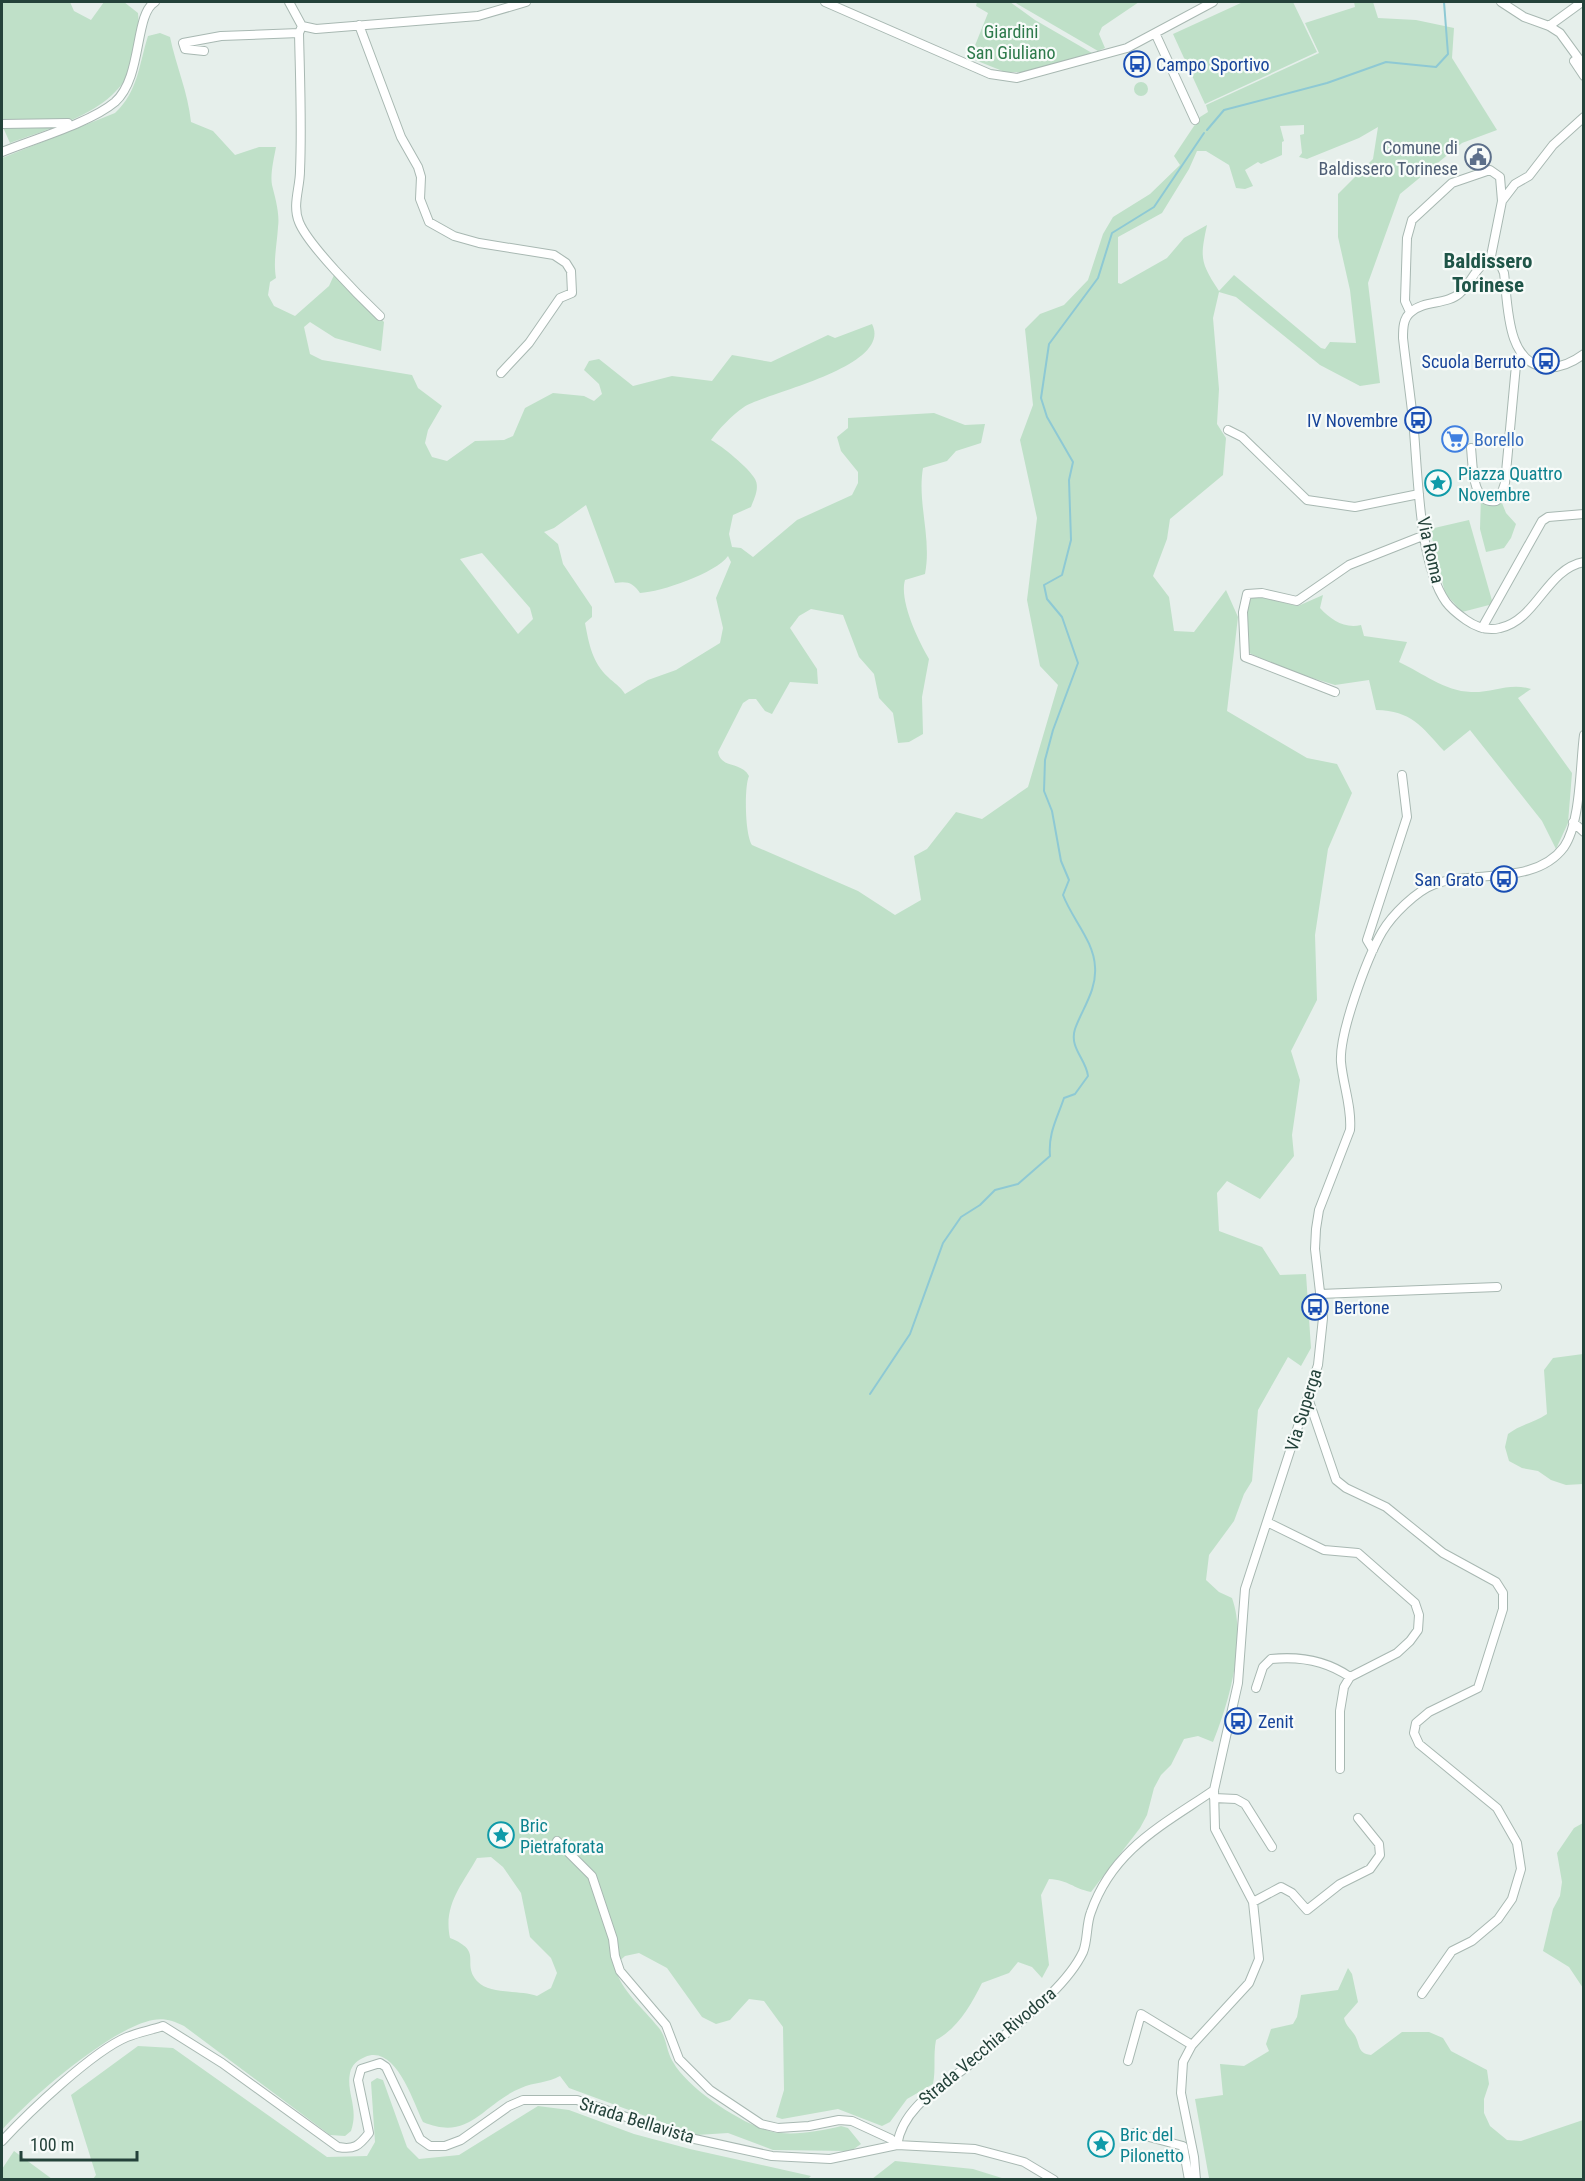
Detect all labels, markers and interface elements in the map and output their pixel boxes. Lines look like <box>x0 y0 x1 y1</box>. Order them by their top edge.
park label: Giardini San Giuliano <box>967 21 1055 63</box>
bus stop icon: Campo Sportivo <box>1122 49 1152 79</box>
place label: Campo Sportivo <box>1156 54 1270 75</box>
place label: Comune di Baldissero Torinese <box>1318 137 1458 179</box>
public building icon: Comune di Baldissero Torinese <box>1463 142 1493 172</box>
district label: Baldissero Torinese <box>1444 249 1532 297</box>
bus stop icon: Scuola Berruto <box>1531 346 1561 376</box>
place label: Scuola Berruto <box>1422 351 1526 372</box>
bus stop icon: IV Novembre <box>1403 405 1433 435</box>
place label: IV Novembre <box>1307 410 1398 431</box>
supermarket icon: Borello <box>1440 424 1470 454</box>
place label: Borello <box>1474 429 1524 450</box>
place label: Piazza Quattro Novembre <box>1458 463 1562 505</box>
place icon: Piazza Quattro Novembre <box>1423 468 1453 498</box>
street label: Via Roma <box>1413 515 1449 585</box>
bus stop icon: San Grato <box>1489 864 1519 894</box>
place label: San Grato <box>1415 869 1484 890</box>
bus stop icon: Bertone <box>1300 1292 1330 1322</box>
place label: Bertone <box>1334 1297 1390 1318</box>
street label: Via Superga <box>1281 1366 1325 1454</box>
bus stop icon: Zenit <box>1223 1706 1253 1736</box>
place label: Zenit <box>1258 1711 1294 1732</box>
place label: Bric Pietraforata <box>520 1815 604 1857</box>
place icon: Bric Pietraforata <box>486 1820 516 1850</box>
street label: Strada Vecchia Rivodora <box>914 1983 1060 2109</box>
street label: Strada Bellavista <box>577 2093 697 2147</box>
scale bar <box>21 2124 136 2162</box>
place label: Bric del Pilonetto <box>1120 2124 1184 2166</box>
place icon: Bric del Pilonetto <box>1086 2129 1116 2159</box>
text: 100 m <box>30 2134 74 2155</box>

